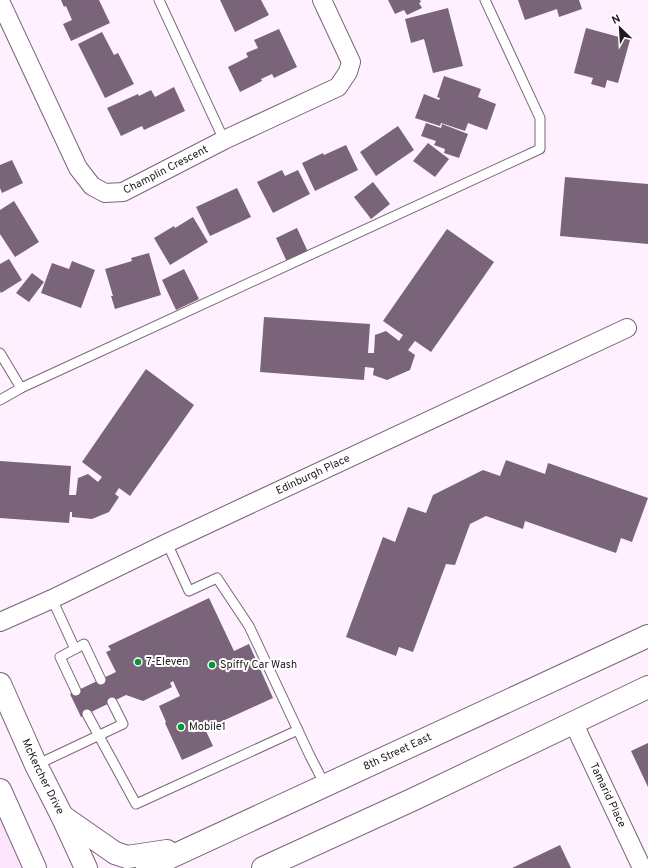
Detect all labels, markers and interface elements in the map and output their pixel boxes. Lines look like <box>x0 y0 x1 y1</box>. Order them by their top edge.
north arrow <box>600 8 640 48</box>
text: N <box>610 12 623 28</box>
street label: Champlin Crescent <box>121 142 210 198</box>
street label: Edinburgh Place <box>274 451 352 498</box>
place label: 7-Eleven <box>146 655 188 669</box>
marker: 7-Eleven <box>133 657 143 667</box>
place label: Spiffy Car Wash <box>220 658 297 672</box>
marker: Spiffy Car Wash <box>207 660 217 670</box>
place label: Mobile1 <box>189 720 226 734</box>
marker: Mobile1 <box>176 722 186 732</box>
street label: 8th Street East <box>361 730 434 774</box>
street label: McKercher Drive <box>18 737 67 817</box>
street label: Tamarid Place <box>586 761 629 830</box>

